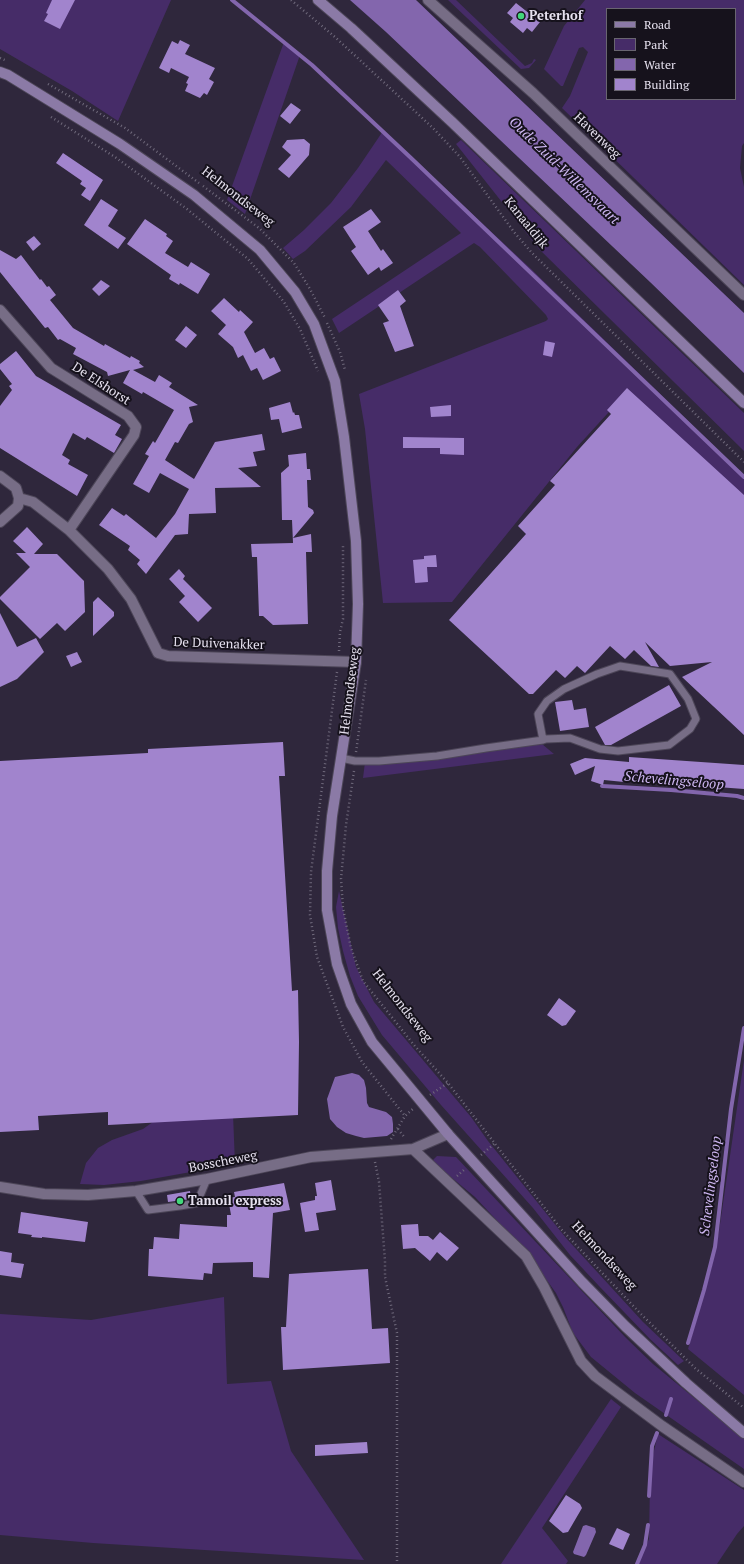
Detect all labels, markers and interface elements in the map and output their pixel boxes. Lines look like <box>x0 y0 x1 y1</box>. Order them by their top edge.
place label: Peterhof <box>529 8 583 24</box>
legend <box>606 8 736 100</box>
marker: Peterhof <box>516 11 526 21</box>
text: Road <box>644 17 671 32</box>
text: Park <box>644 37 668 52</box>
text: Water <box>644 57 676 72</box>
text: Building <box>644 77 689 92</box>
street label: Havenweg <box>570 110 624 162</box>
water label: Oude Zuid-Willemsvaart <box>505 114 623 228</box>
street label: Helmondseweg <box>198 164 278 230</box>
street label: Kanaaldijk <box>501 194 551 252</box>
street label: De Elshorst <box>69 359 133 409</box>
street label: De Duivenakker <box>173 635 265 653</box>
street label: Helmondseweg <box>337 646 363 736</box>
water label: Schevelingseloop <box>623 768 725 794</box>
street label: Helmondseweg <box>369 966 435 1046</box>
water label: Schevelingseloop <box>697 1135 725 1237</box>
street label: Bosscheweg <box>187 1148 259 1176</box>
place label: Tamoil express <box>188 1193 282 1209</box>
marker: Tamoil express <box>175 1196 185 1206</box>
street label: Helmondseweg <box>568 1218 640 1294</box>

